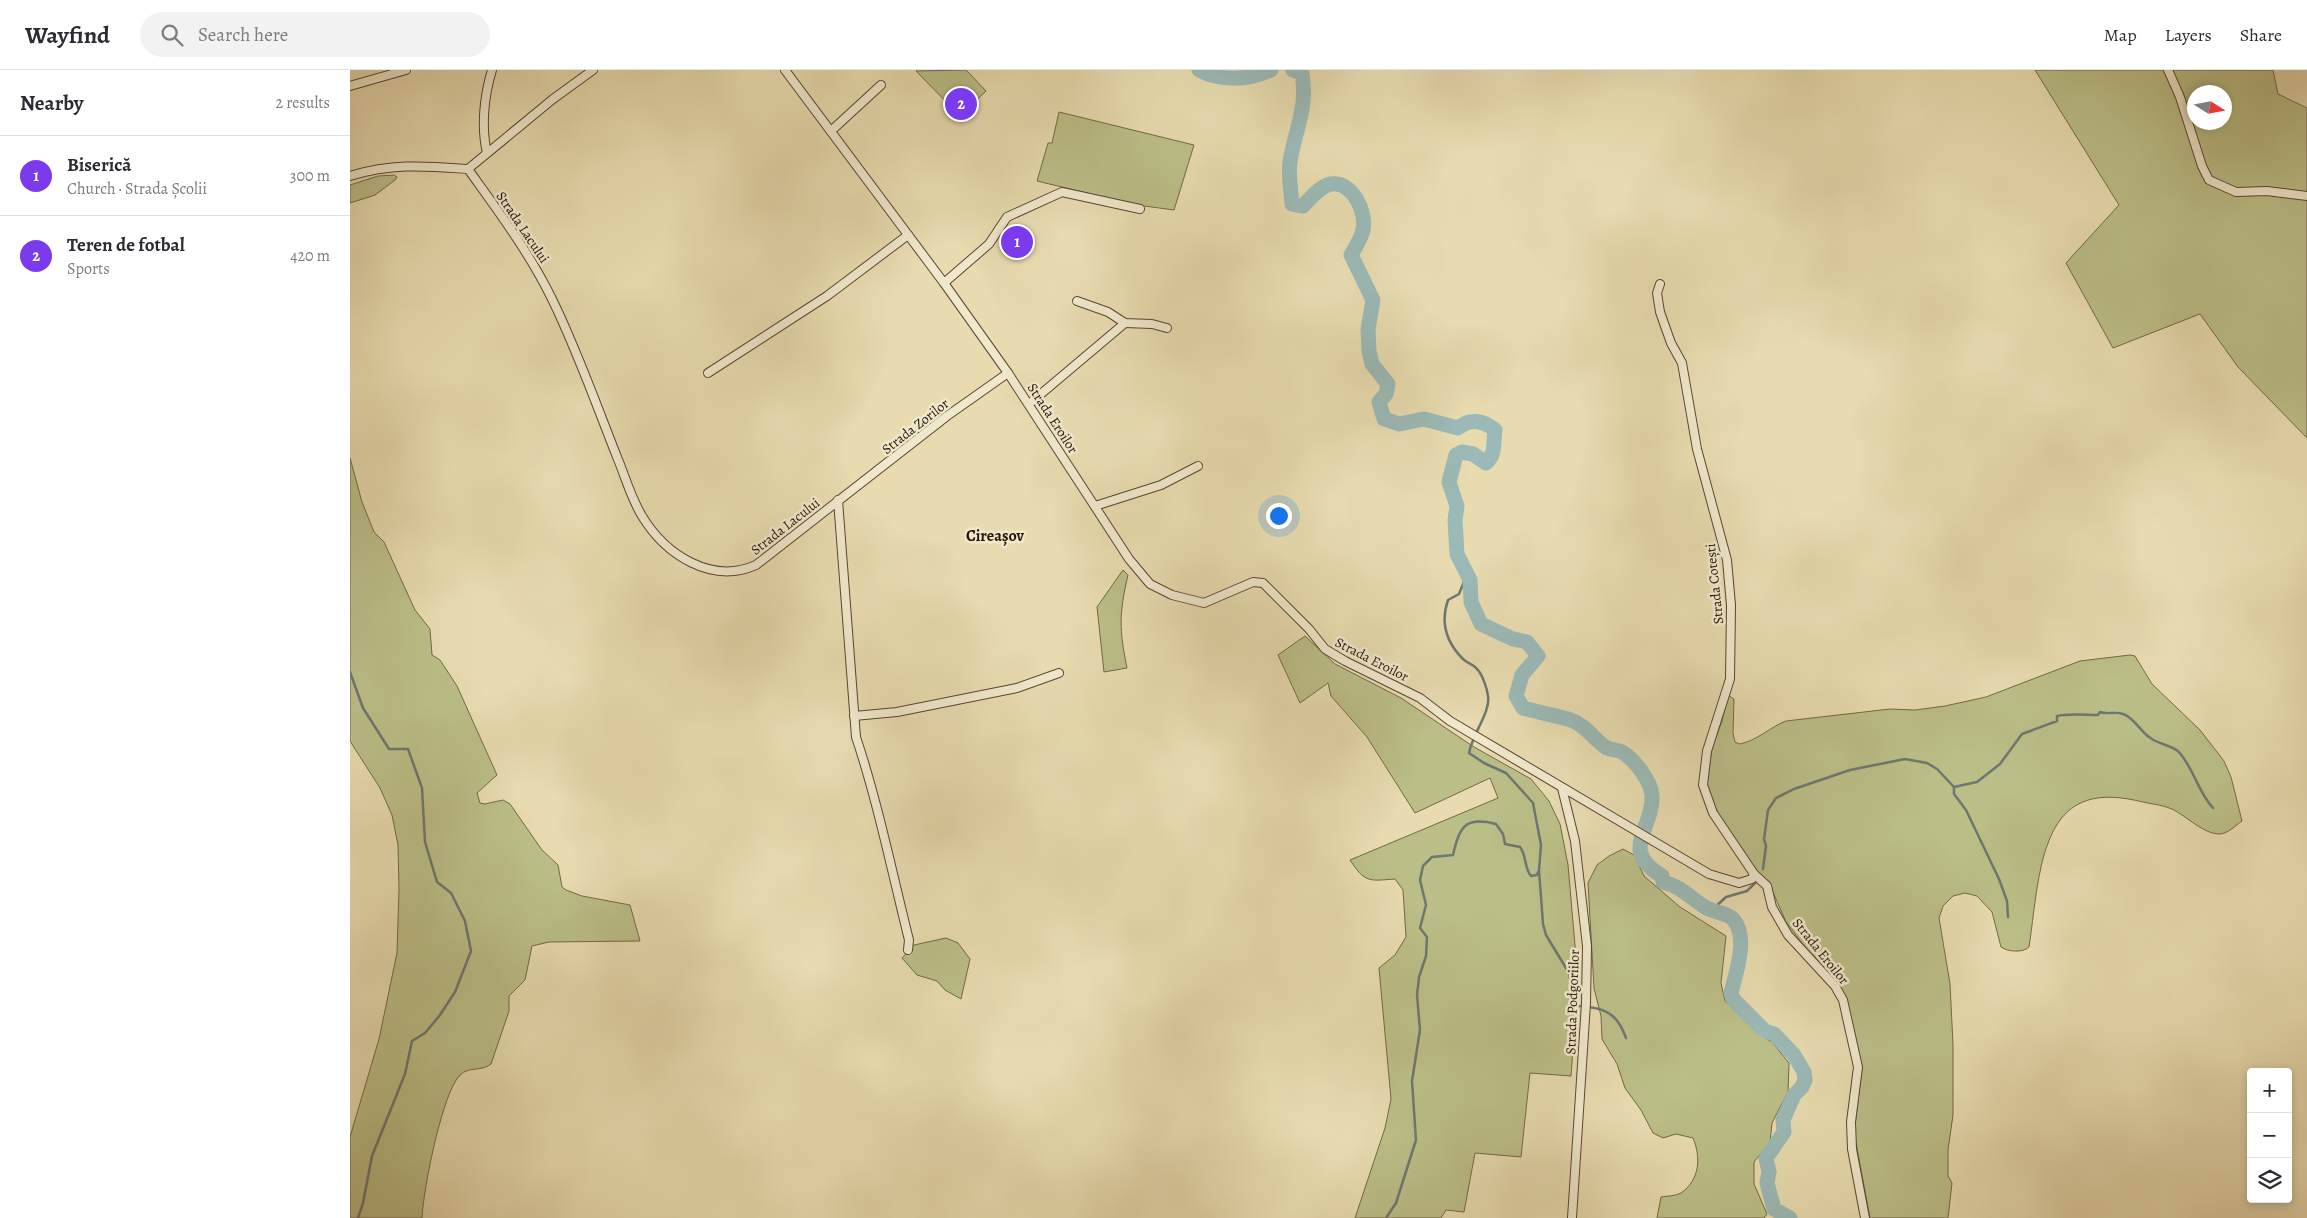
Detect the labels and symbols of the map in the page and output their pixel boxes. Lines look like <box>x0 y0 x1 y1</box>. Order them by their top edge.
pin: 2 <box>945 85 977 123</box>
north arrow <box>2187 85 2232 130</box>
street label: Strada Lacului <box>492 188 554 267</box>
pin: 1 <box>1001 223 1033 261</box>
street label: Strada Eroilor <box>1023 379 1083 458</box>
street label: Strada Zorilor <box>878 394 953 459</box>
street label: Strada Lacului <box>747 493 824 559</box>
your location <box>1266 503 1292 529</box>
district label: Cireașov <box>966 525 1024 547</box>
street label: Strada Cotești <box>1701 543 1728 625</box>
street label: Strada Eroilor <box>1332 633 1412 686</box>
street label: Strada Eroilor <box>1788 914 1854 989</box>
street label: Strada Podgoriilor <box>1561 948 1584 1055</box>

